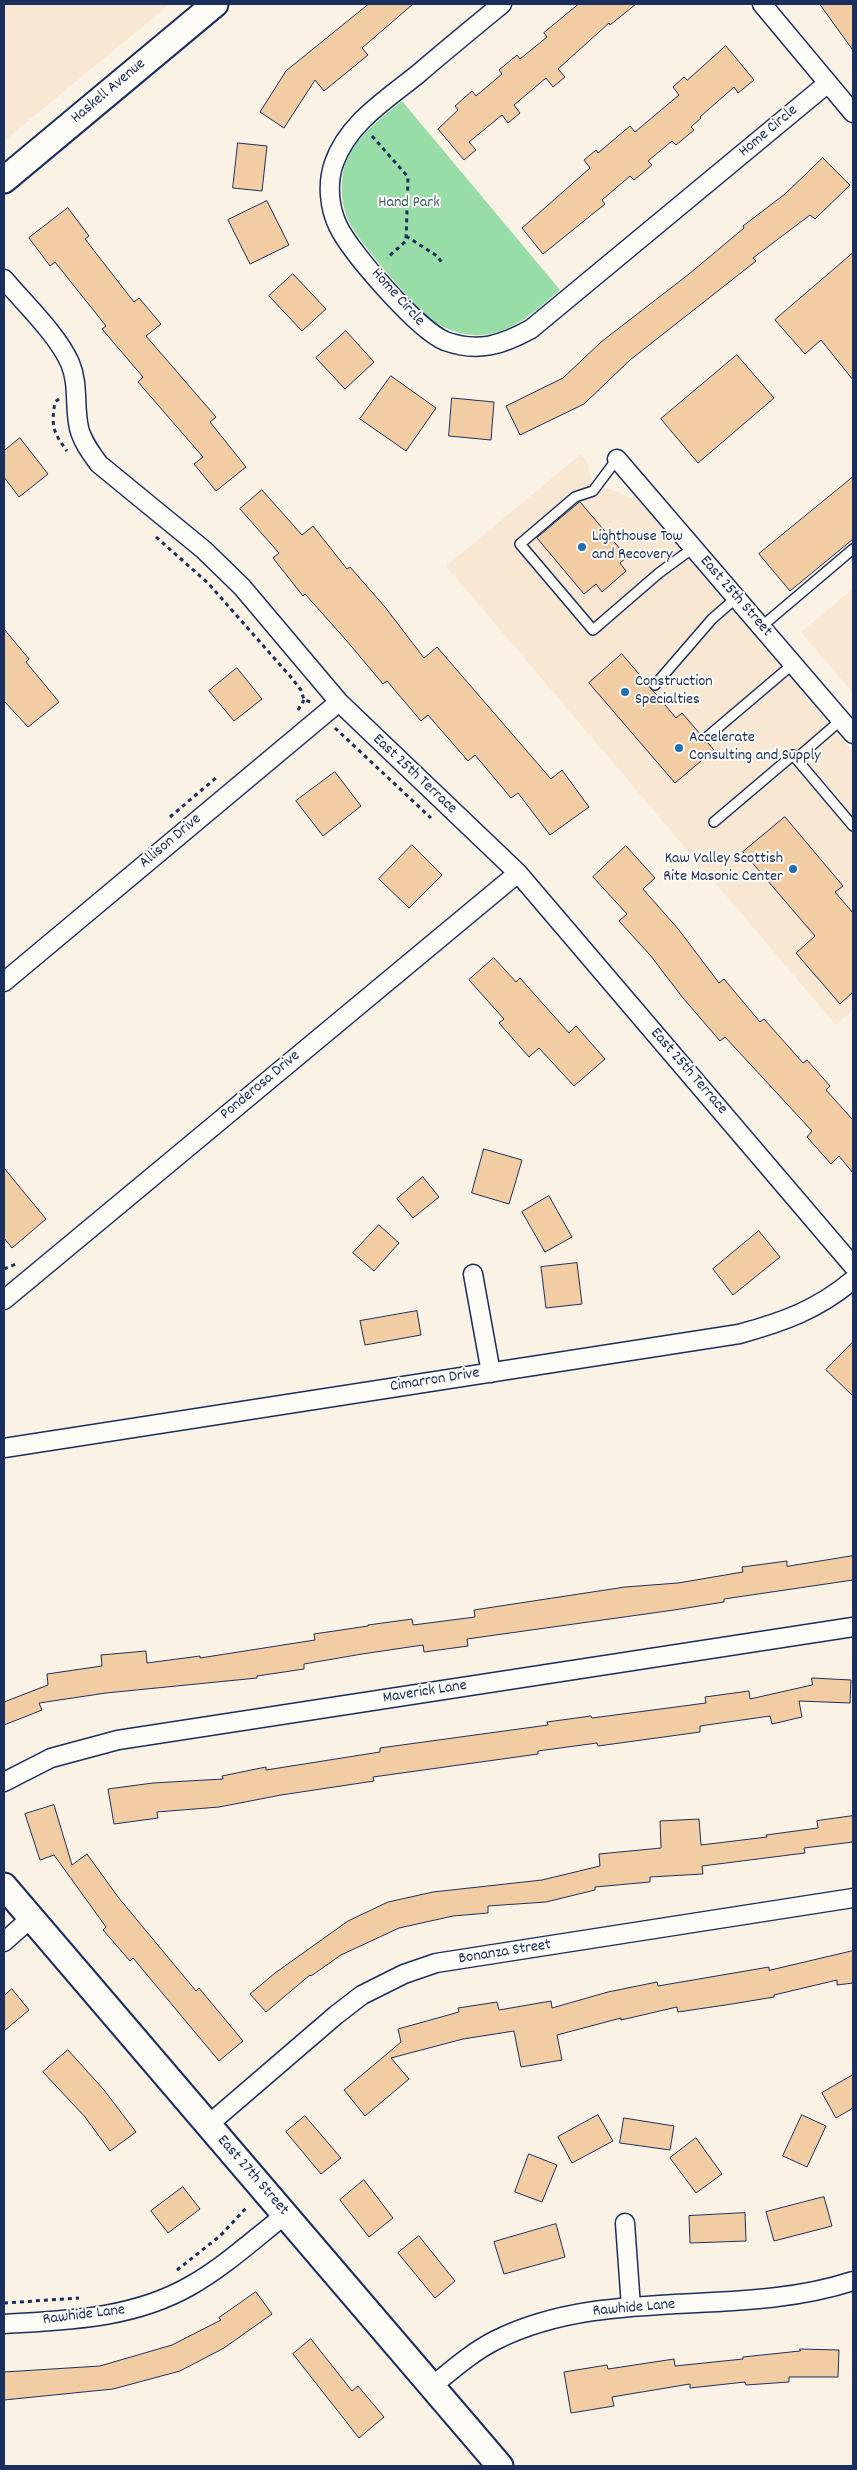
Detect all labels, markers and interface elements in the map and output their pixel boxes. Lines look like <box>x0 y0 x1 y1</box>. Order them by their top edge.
street label: Haskell Avenue <box>68 55 150 129</box>
street label: Home Circle <box>736 102 802 162</box>
park label: Hand Park <box>378 194 440 214</box>
street label: Home Circle <box>366 265 428 331</box>
place label: Lighthouse Tow and Recovery <box>592 528 683 566</box>
marker: Lighthouse Tow and Recovery <box>576 541 588 553</box>
street label: East 25th Street <box>695 552 775 642</box>
place label: Construction Specialties <box>635 673 713 711</box>
marker: Construction Specialties <box>619 686 631 698</box>
place label: Accelerate Consulting and Supply <box>689 729 821 767</box>
street label: East 25th Terrace <box>368 731 460 819</box>
marker: Accelerate Consulting and Supply <box>673 742 685 754</box>
street label: Allison Drive <box>136 811 206 873</box>
place label: Kaw Valley Scottish Rite Masonic Center <box>663 850 783 888</box>
marker: Kaw Valley Scottish Rite Masonic Center <box>787 863 799 875</box>
street label: East 25th Terrace <box>645 1025 731 1119</box>
street label: Ponderosa Drive <box>217 1047 305 1125</box>
street label: Cimarron Drive <box>389 1364 481 1398</box>
street label: Maverick Lane <box>382 1677 468 1709</box>
street label: Bonanza Street <box>458 1936 552 1970</box>
street label: East 27th Street <box>212 2132 292 2220</box>
street label: Rawhide Lane <box>592 2296 676 2322</box>
street label: Rawhide Lane <box>42 2301 126 2331</box>

